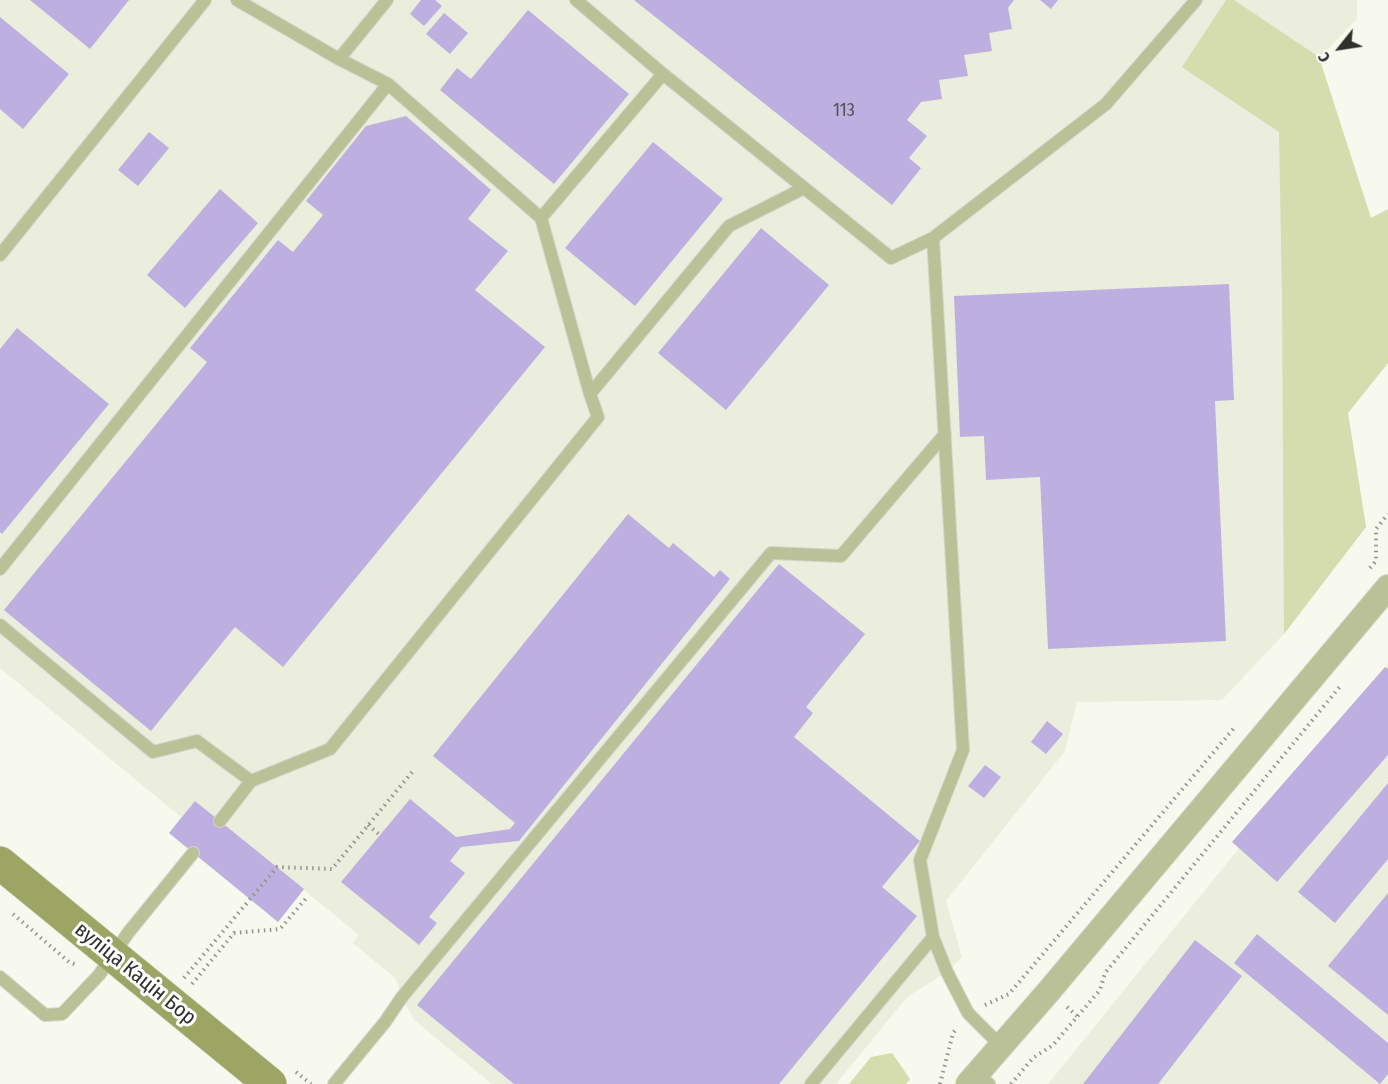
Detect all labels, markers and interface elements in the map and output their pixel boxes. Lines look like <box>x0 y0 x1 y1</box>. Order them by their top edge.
north arrow <box>1310 18 1370 78</box>
text: С <box>1314 49 1334 66</box>
house number: 113 <box>833 100 855 122</box>
street label: вуліца Кацін Бор <box>69 917 201 1031</box>

